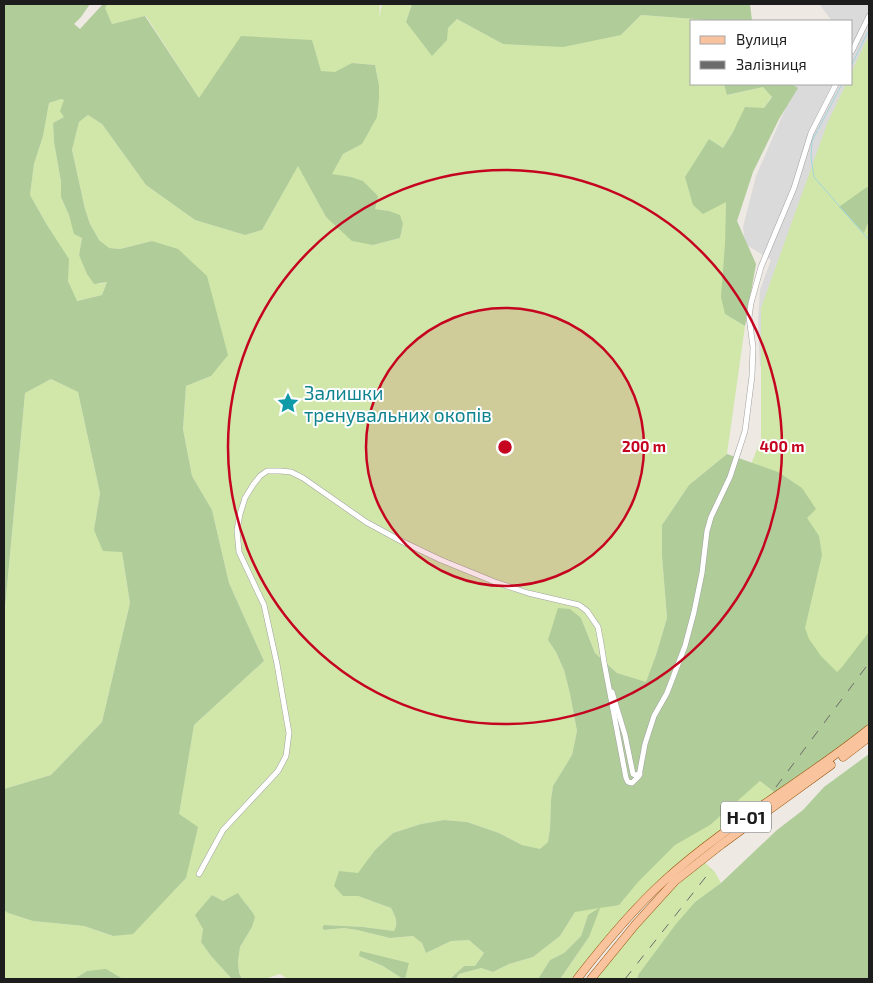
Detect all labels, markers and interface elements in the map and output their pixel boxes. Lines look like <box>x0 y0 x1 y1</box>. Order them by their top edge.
legend <box>690 20 853 85</box>
text: Вулиця <box>736 30 787 49</box>
text: Залізниця <box>736 55 807 73</box>
place label: Залишки тренувальних окопів <box>304 381 492 427</box>
place icon: Залишки тренувальних окопів <box>275 390 301 416</box>
text: 200 m <box>622 437 666 455</box>
text: 400 m <box>760 437 804 455</box>
centre of rings <box>496 438 514 456</box>
road number: Н-01 <box>721 802 771 832</box>

